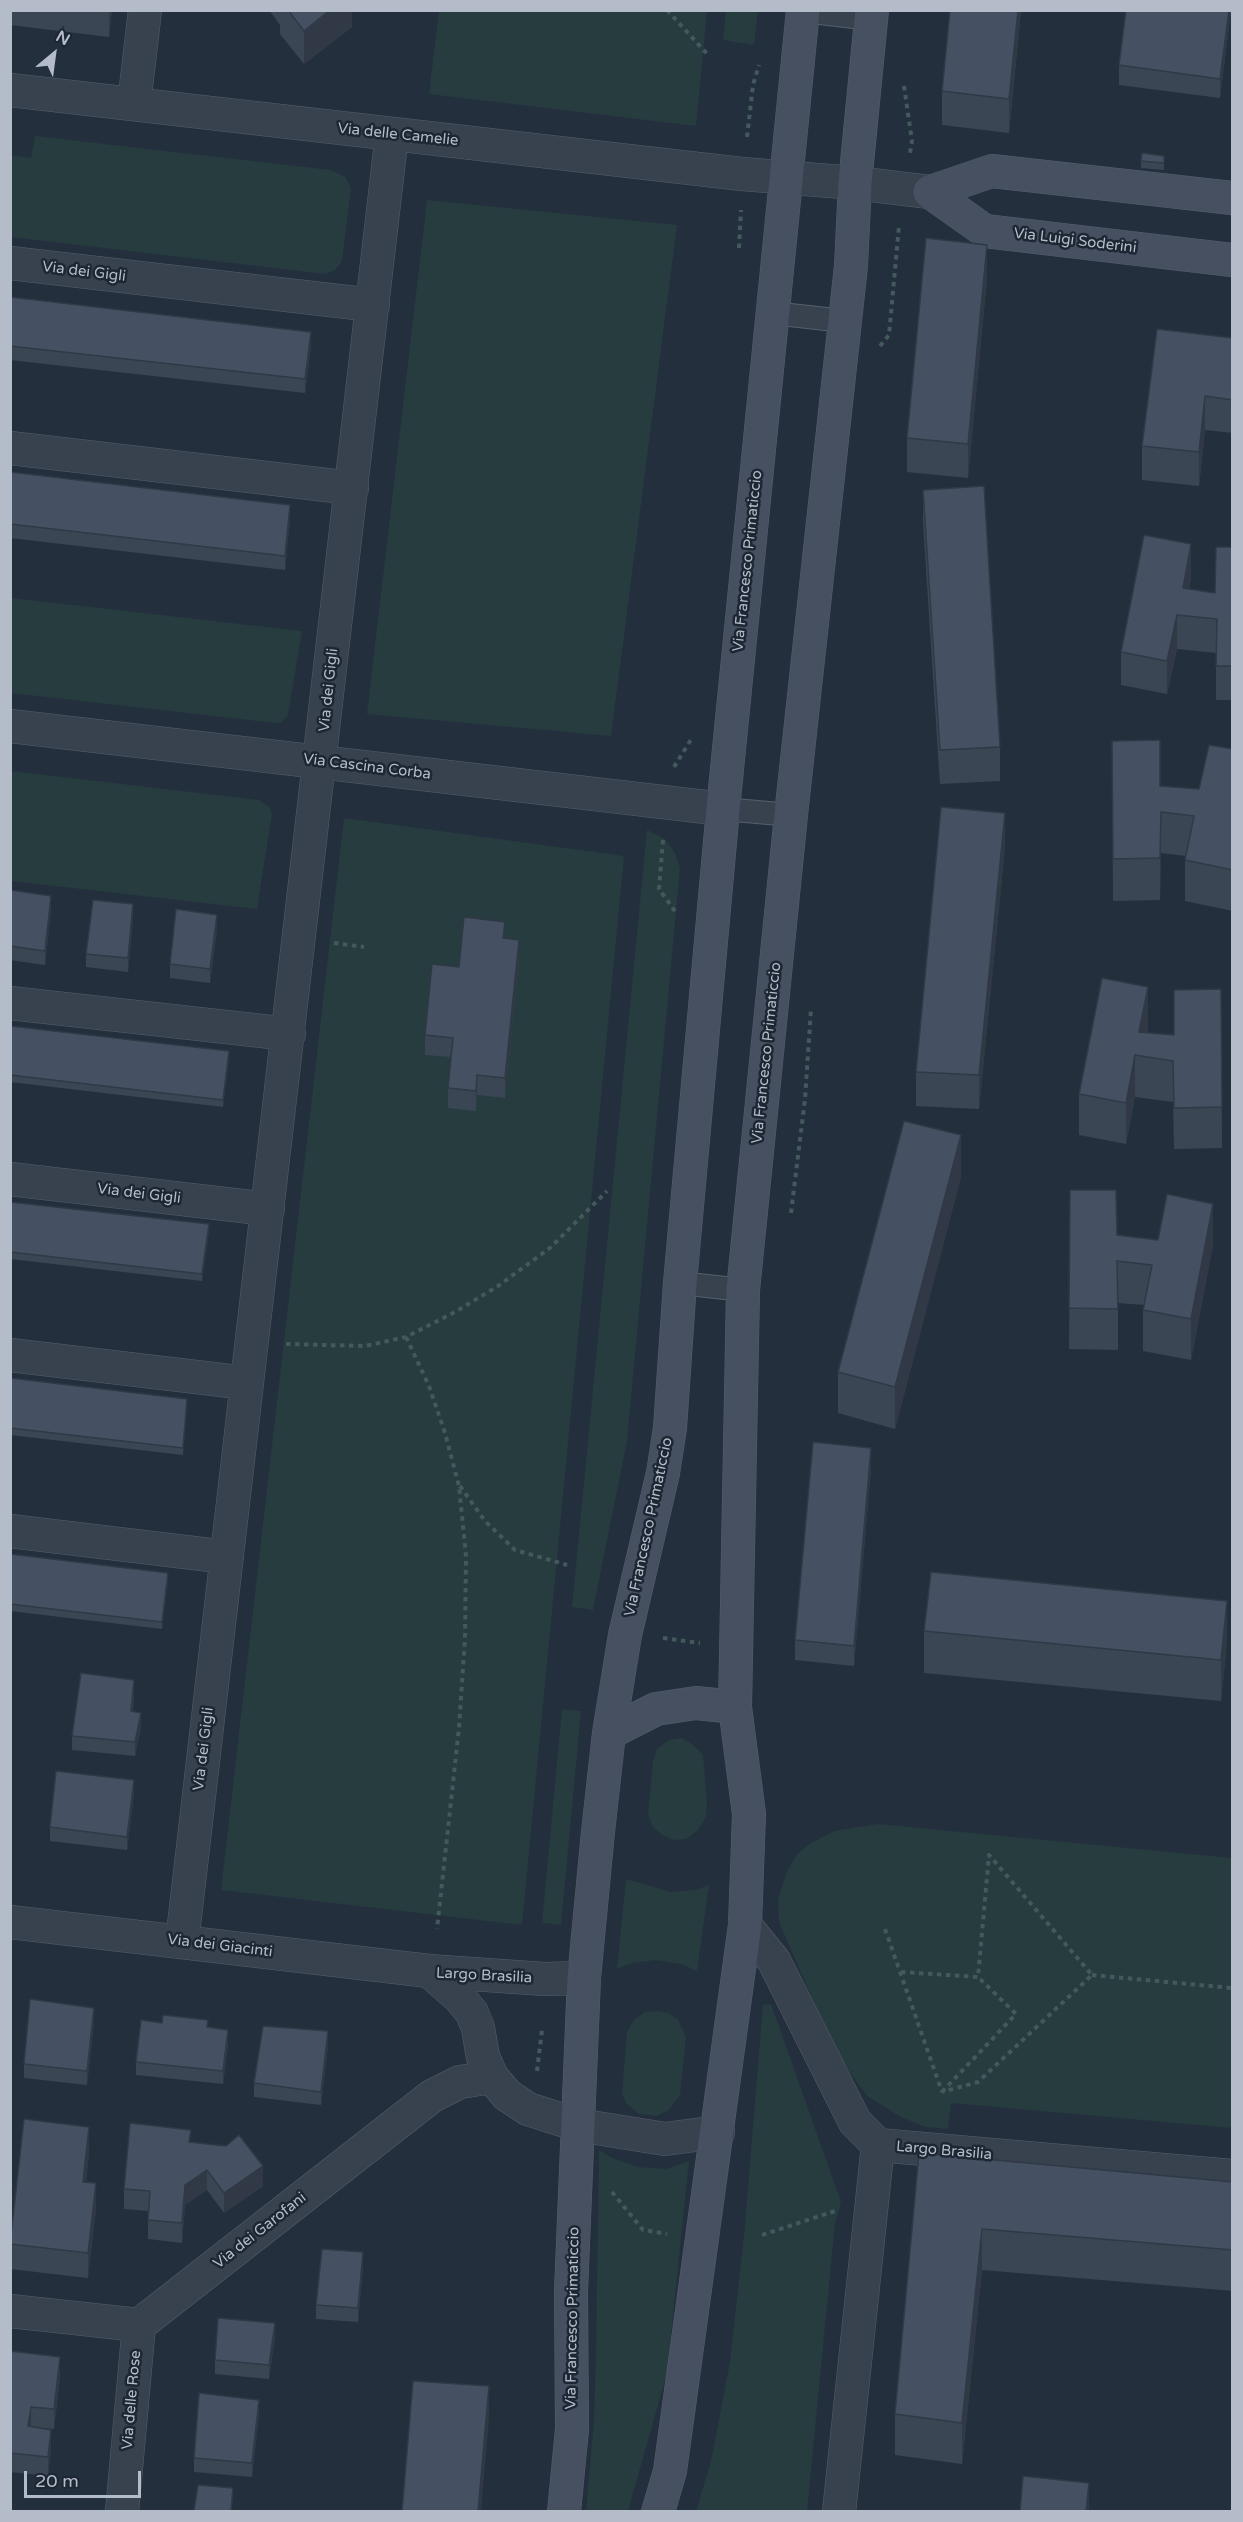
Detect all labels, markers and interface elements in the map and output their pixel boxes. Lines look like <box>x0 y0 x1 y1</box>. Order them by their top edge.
north arrow <box>24 24 84 84</box>
text: N <box>52 26 73 50</box>
street label: Via delle Camelie <box>337 120 459 150</box>
street label: Via Luigi Soderini <box>1013 225 1137 257</box>
street label: Via dei Gigli <box>41 258 127 286</box>
street label: Via Francesco Primaticcio <box>730 469 766 653</box>
street label: Via dei Gigli <box>316 647 342 733</box>
street label: Via Cascina Corba <box>302 750 432 784</box>
street label: Via Francesco Primaticcio <box>749 961 785 1145</box>
street label: Via dei Gigli <box>96 1180 182 1208</box>
street label: Via Francesco Primaticcio <box>621 1436 677 1618</box>
street label: Via dei Gigli <box>190 1706 218 1792</box>
street label: Via dei Giacinti <box>167 1931 273 1961</box>
street label: Largo Brasilia <box>435 1964 533 1988</box>
street label: Largo Brasilia <box>895 2138 993 2164</box>
street label: Via dei Garofani <box>210 2189 310 2273</box>
street label: Via Francesco Primaticcio <box>562 2227 584 2409</box>
street label: Via delle Rose <box>119 2350 145 2450</box>
scale bar <box>27 2459 144 2497</box>
text: 20 m <box>35 2470 79 2492</box>

